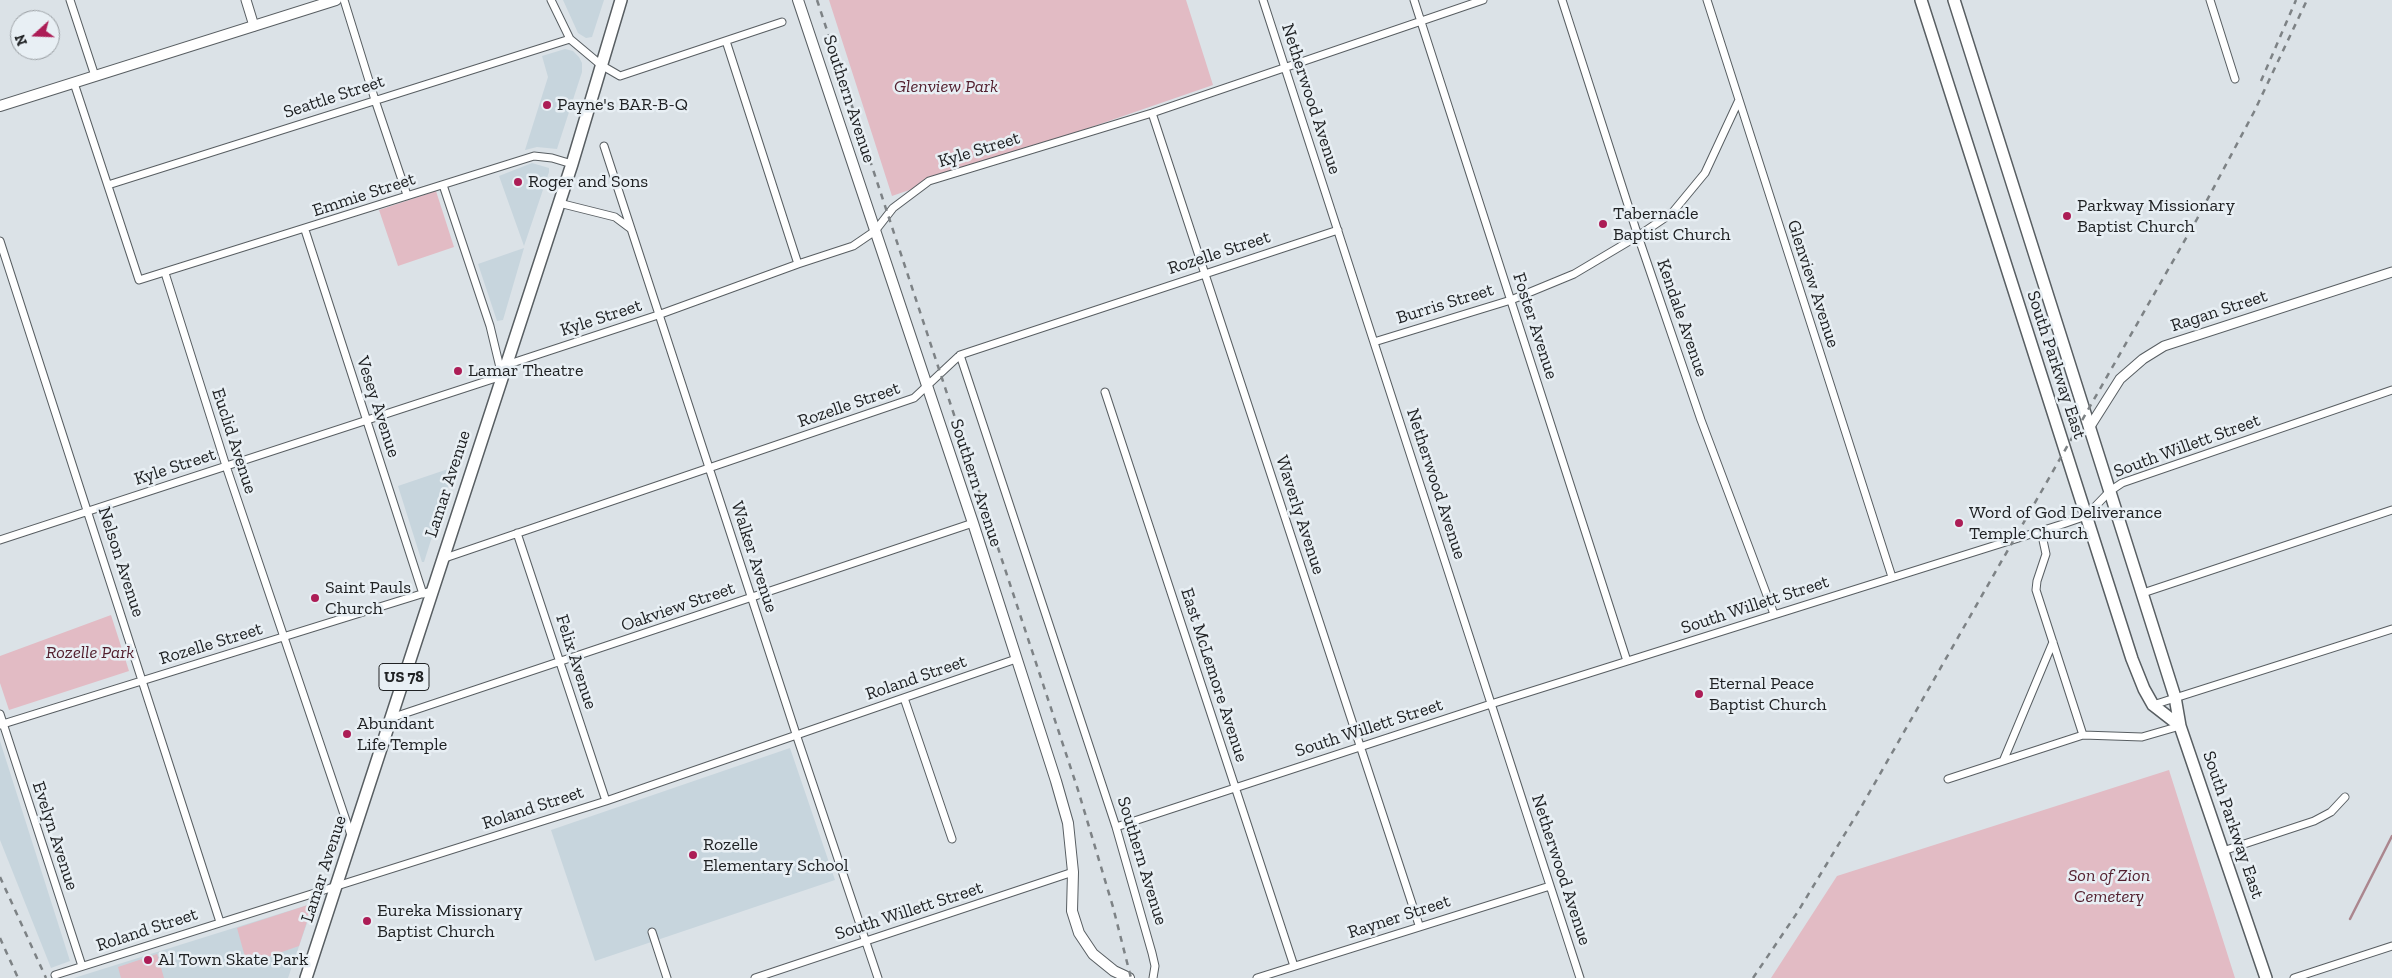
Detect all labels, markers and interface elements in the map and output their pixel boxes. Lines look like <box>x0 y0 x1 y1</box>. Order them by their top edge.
north arrow <box>10 10 60 60</box>
street label: Netherwood Avenue <box>1276 21 1346 177</box>
text: N <box>12 32 31 48</box>
street label: Southern Avenue <box>818 32 880 166</box>
street label: Seattle Street <box>281 71 387 123</box>
park label: Glenview Park <box>894 76 998 98</box>
place label: Payne's BAR-B-Q <box>557 94 688 116</box>
marker: Payne's BAR-B-Q <box>541 99 553 111</box>
street label: Kyle Street <box>935 127 1023 173</box>
street label: Emmie Street <box>310 168 418 222</box>
place label: Roger and Sons <box>528 171 648 193</box>
marker: Roger and Sons <box>512 176 524 188</box>
place label: Parkway Missionary Baptist Church <box>2077 195 2235 238</box>
place label: Tabernacle Baptist Church <box>1613 203 1731 245</box>
marker: Parkway Missionary Baptist Church <box>2061 210 2073 222</box>
street label: Glenview Avenue <box>1782 217 1844 351</box>
marker: Tabernacle Baptist Church <box>1597 218 1609 230</box>
street label: Rozelle Street <box>1165 226 1273 280</box>
street label: Kendale Avenue <box>1652 256 1712 380</box>
street label: Foster Avenue <box>1508 270 1562 382</box>
street label: Burris Street <box>1394 279 1496 329</box>
street label: Ragan Street <box>2168 285 2270 337</box>
street label: South Parkway East <box>2022 288 2090 442</box>
street label: Kyle Street <box>558 295 644 341</box>
street label: Vesey Avenue <box>351 354 405 460</box>
place label: Lamar Theatre <box>468 360 583 382</box>
marker: Lamar Theatre <box>452 365 464 377</box>
street label: Rozelle Street <box>795 377 903 433</box>
street label: Euclid Avenue <box>207 385 261 497</box>
street label: Netherwood Avenue <box>1401 406 1471 562</box>
street label: South Willett Street <box>2111 409 2263 483</box>
street label: Southern Avenue <box>945 416 1007 550</box>
street label: Lamar Avenue <box>421 428 475 540</box>
street label: Kyle Street <box>132 444 218 490</box>
street label: Waverly Avenue <box>1271 453 1329 577</box>
street label: Walker Avenue <box>726 499 782 615</box>
place label: Word of God Deliverance Temple Church <box>1969 502 2162 544</box>
street label: Nelson Avenue <box>93 504 149 620</box>
marker: Word of God Deliverance Temple Church <box>1953 517 1965 529</box>
street label: South Willett Street <box>1678 571 1832 639</box>
place label: Saint Pauls Church <box>325 577 411 620</box>
street label: Oakview Street <box>618 577 738 637</box>
street label: East McLemore Avenue <box>1176 585 1252 765</box>
marker: Saint Pauls Church <box>309 592 321 604</box>
street label: Felix Avenue <box>551 612 601 712</box>
street label: Rozelle Street <box>157 618 265 670</box>
park label: Rozelle Park <box>46 642 134 664</box>
street label: Roland Street <box>863 651 969 705</box>
road number: US 78 <box>379 664 429 690</box>
place label: Eternal Peace Baptist Church <box>1709 673 1827 716</box>
marker: Eternal Peace Baptist Church <box>1693 688 1705 700</box>
street label: South Willett Street <box>1292 694 1446 762</box>
place label: Abundant Life Temple <box>357 713 447 756</box>
marker: Abundant Life Temple <box>341 728 353 740</box>
street label: South Parkway East <box>2198 748 2268 902</box>
street label: Evelyn Avenue <box>27 779 83 893</box>
street label: Roland Street <box>480 781 586 835</box>
street label: Netherwood Avenue <box>1526 792 1596 948</box>
street label: Southern Avenue <box>1112 794 1172 928</box>
street label: Lamar Avenue <box>297 813 351 925</box>
place label: Rozelle Elementary School <box>703 834 849 876</box>
marker: Rozelle Elementary School <box>687 849 699 861</box>
park label: Son of Zion Cemetery <box>2068 865 2150 908</box>
street label: South Willett Street <box>832 877 986 945</box>
street label: Rayner Street <box>1345 890 1453 944</box>
place label: Eureka Missionary Baptist Church <box>377 900 523 942</box>
street label: Roland Street <box>94 903 200 957</box>
marker: Eureka Missionary Baptist Church <box>361 915 373 927</box>
place label: Al Town Skate Park <box>158 949 308 971</box>
marker: Al Town Skate Park <box>142 954 154 966</box>

